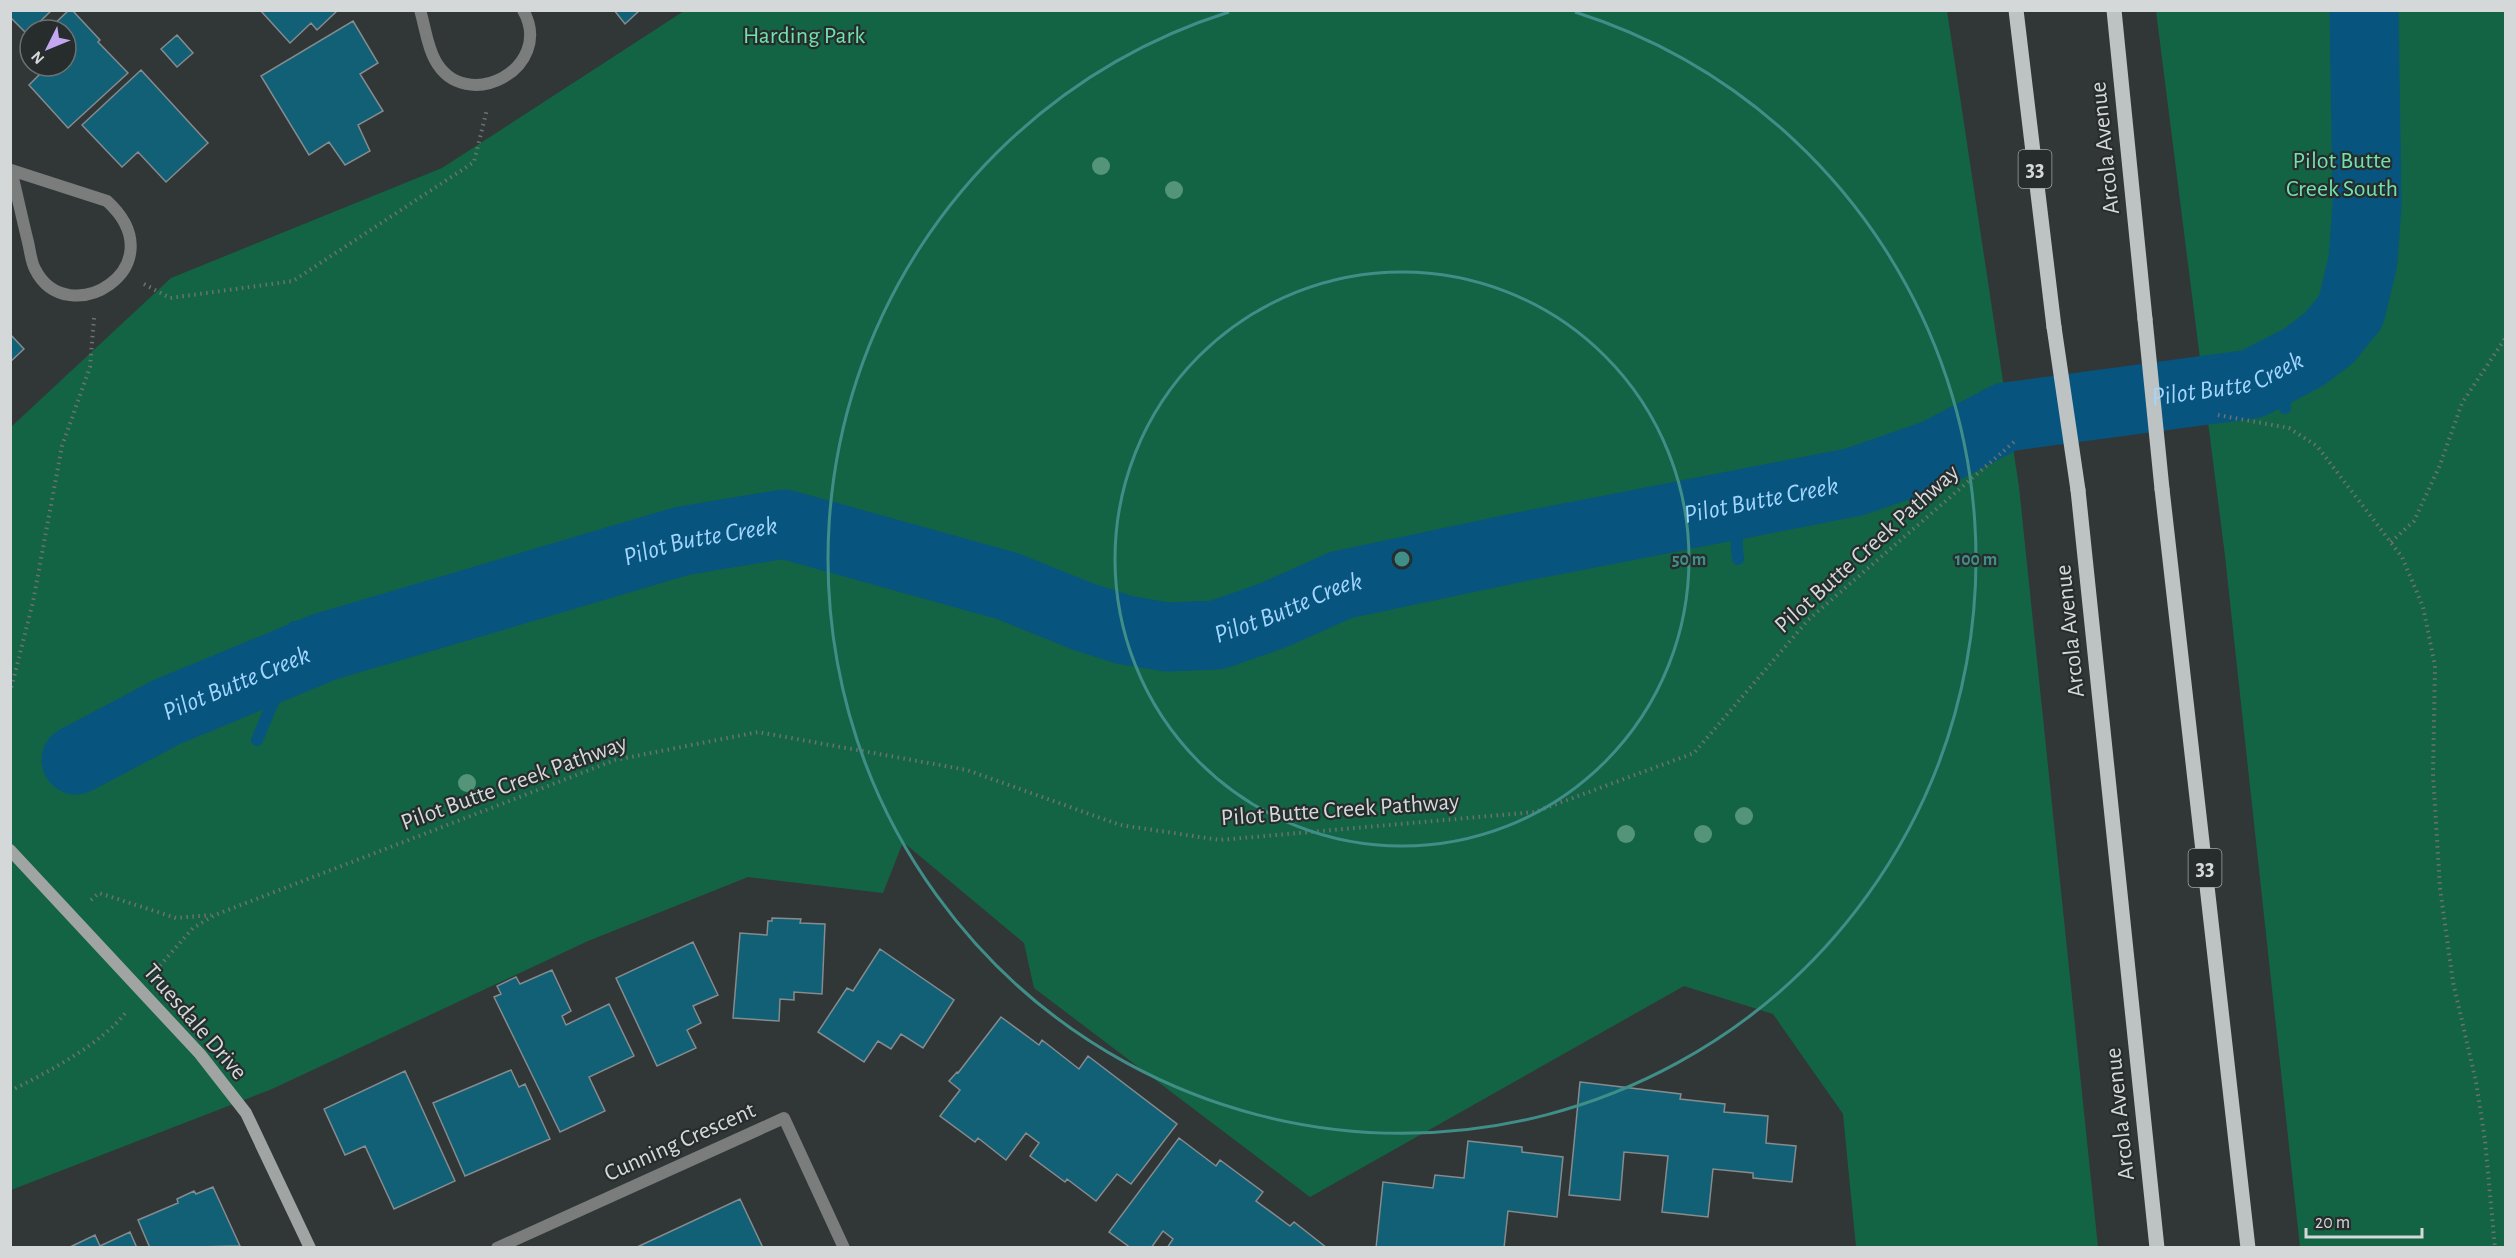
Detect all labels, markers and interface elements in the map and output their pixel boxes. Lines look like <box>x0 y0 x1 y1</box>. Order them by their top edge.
north arrow <box>18 18 78 78</box>
park label: Harding Park <box>743 24 865 48</box>
text: N <box>28 48 47 67</box>
street label: Arcola Avenue <box>2086 80 2124 216</box>
park label: Pilot Butte Creek South <box>2286 149 2398 201</box>
road number: 33 <box>2018 150 2052 188</box>
water label: Pilot Butte Creek <box>2150 347 2307 410</box>
street label: Pilot Butte Creek Pathway <box>1770 460 1964 638</box>
water label: Pilot Butte Creek <box>1682 472 1840 528</box>
water label: Pilot Butte Creek <box>620 512 779 571</box>
centre of rings <box>1392 549 1412 569</box>
text: 50 m <box>1672 551 1706 569</box>
text: 100 m <box>1955 551 1997 569</box>
street label: Arcola Avenue <box>2051 563 2089 699</box>
water label: Pilot Butte Creek <box>1211 568 1364 648</box>
water label: Pilot Butte Creek <box>159 641 314 725</box>
street label: Pilot Butte Creek Pathway <box>398 731 630 835</box>
street label: Pilot Butte Creek Pathway <box>1220 790 1460 830</box>
road number: 33 <box>2188 849 2222 887</box>
street label: Truesdale Drive <box>139 960 251 1084</box>
street label: Arcola Avenue <box>2101 1046 2139 1182</box>
street label: Cunning Crescent <box>601 1098 759 1186</box>
scale bar <box>2306 1201 2422 1239</box>
text: 20 m <box>2315 1214 2350 1232</box>

